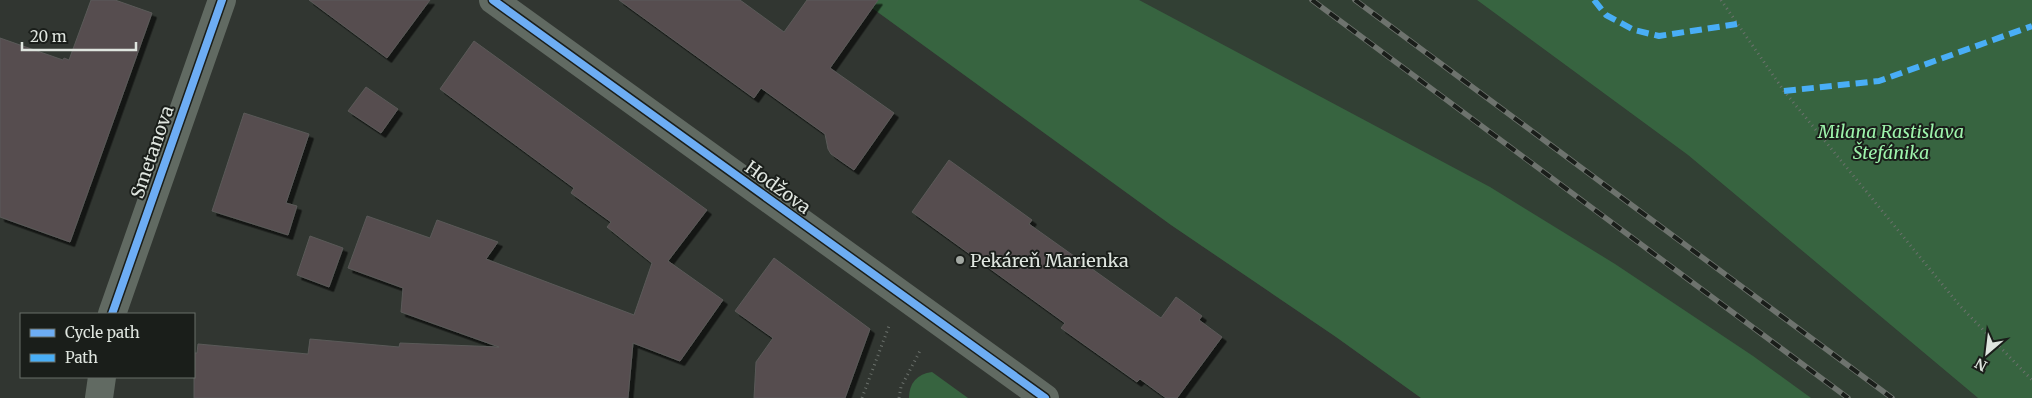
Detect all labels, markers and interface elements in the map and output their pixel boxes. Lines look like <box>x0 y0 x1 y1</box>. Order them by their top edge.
scale bar <box>22 20 136 52</box>
text: 20 m <box>30 27 67 46</box>
street label: Smetanova <box>125 102 179 201</box>
park label: Milana Rastislava Štefánika <box>1817 120 1964 164</box>
street label: Hodžova <box>741 155 816 219</box>
place label: Pekáreň Marienka <box>970 249 1129 272</box>
marker: Pekáreň Marienka <box>954 254 966 266</box>
legend <box>20 313 195 378</box>
text: Cycle path <box>65 323 140 342</box>
north arrow <box>1962 328 2012 378</box>
text: Path <box>65 348 98 367</box>
text: N <box>1972 354 1990 375</box>

